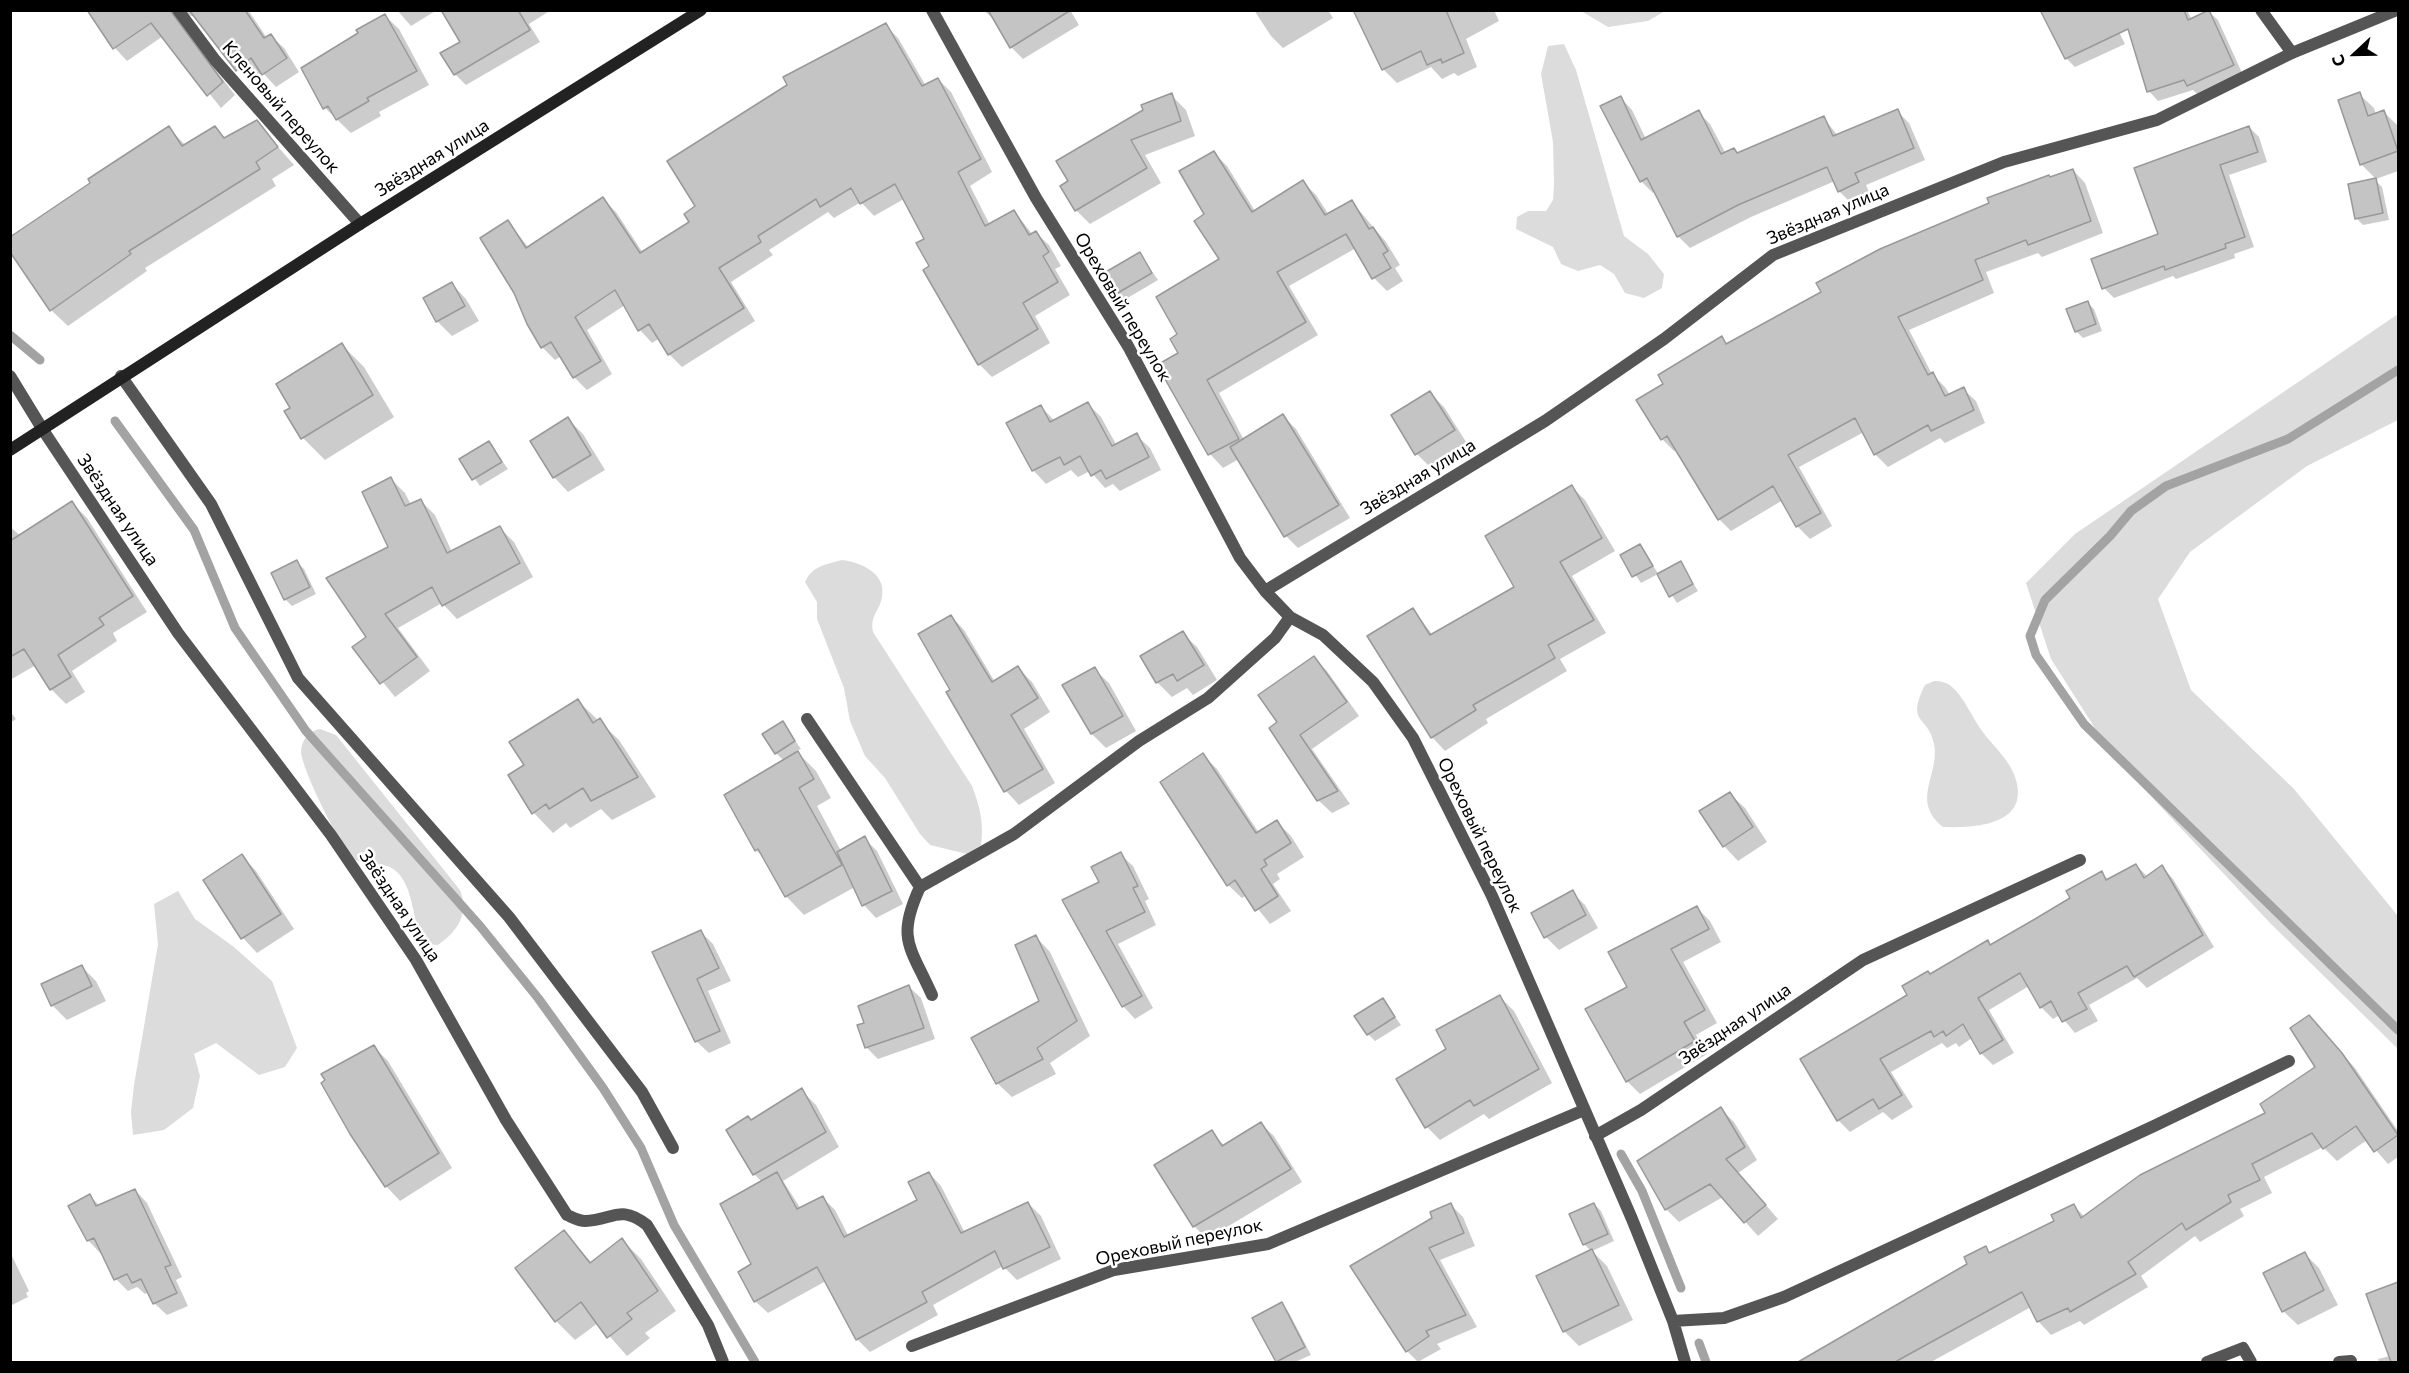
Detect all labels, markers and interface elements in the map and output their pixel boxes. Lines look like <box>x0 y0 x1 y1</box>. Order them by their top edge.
north arrow <box>2325 24 2385 84</box>
street label: Кленовый переулок <box>218 36 344 178</box>
text: С <box>2327 52 2349 70</box>
street label: Звёздная улица <box>371 114 493 202</box>
street label: Звёздная улица <box>1764 179 1892 249</box>
street label: Ореховый переулок <box>1070 229 1176 385</box>
street label: Звёздная улица <box>1357 434 1479 520</box>
street label: Звёздная улица <box>73 450 163 570</box>
street label: Ореховый переулок <box>1433 754 1527 916</box>
street label: Звёздная улица <box>355 846 445 966</box>
street label: Звёздная улица <box>1675 979 1795 1069</box>
street label: Ореховый переулок <box>1094 1214 1264 1270</box>

